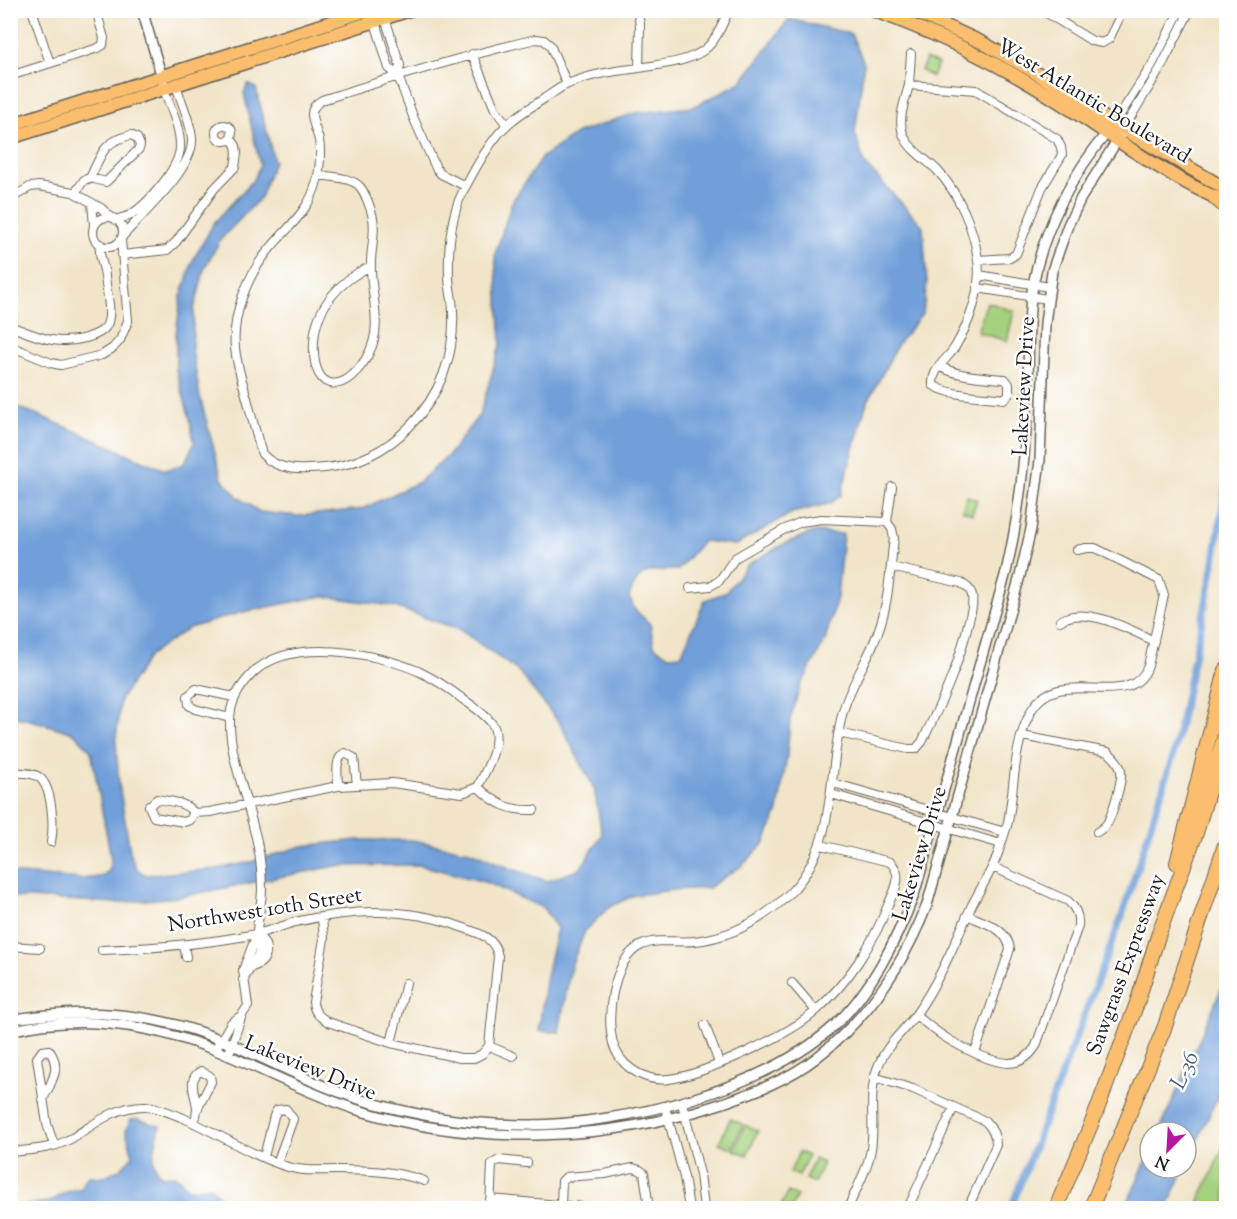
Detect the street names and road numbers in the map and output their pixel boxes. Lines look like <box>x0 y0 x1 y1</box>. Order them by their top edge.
street label: West Atlantic Boulevard <box>990 32 1196 172</box>
street label: Lakeview Drive <box>1006 315 1044 457</box>
street label: Lakeview Drive <box>886 783 956 925</box>
street label: Sawgrass Expressway <box>1080 870 1174 1060</box>
street label: Northwest 10th Street <box>166 881 364 941</box>
street label: Lakeview Drive <box>240 1029 380 1109</box>

